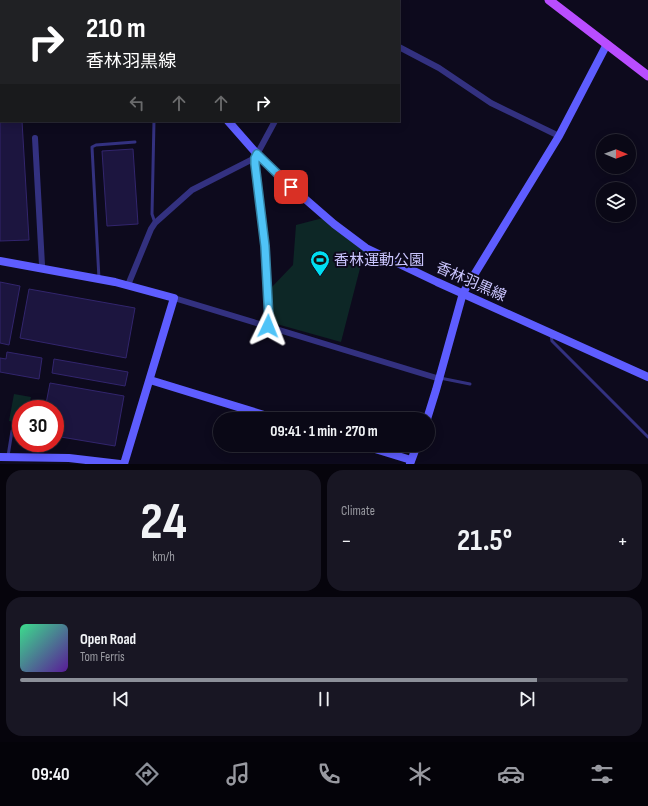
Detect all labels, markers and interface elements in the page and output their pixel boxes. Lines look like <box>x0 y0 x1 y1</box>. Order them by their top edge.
text: 210 m <box>86 12 146 45</box>
icon: right <box>20 16 72 68</box>
text: 香林羽黒線 <box>86 51 176 72</box>
icon: left <box>126 92 148 114</box>
icon: ahead <box>168 92 190 114</box>
icon: ahead <box>210 92 232 114</box>
icon: right <box>252 92 274 114</box>
north arrow <box>596 134 636 174</box>
map controls <box>596 134 636 222</box>
pin <box>274 170 308 204</box>
icon: arrive <box>280 176 302 198</box>
button: layers <box>596 182 636 222</box>
sports icon: 香林運動公園 <box>309 249 331 277</box>
place label: 香林運動公園 <box>334 251 424 270</box>
street label: 香林羽黒線 <box>433 258 509 306</box>
position arrow <box>247 305 289 347</box>
speed limit sign: 30 <box>12 400 64 452</box>
text: 09:41 · 1 min · 270 m <box>270 422 378 441</box>
text: 24 <box>140 491 187 554</box>
text: Climate <box>341 503 375 519</box>
text: 21.5° <box>457 523 512 559</box>
text: − <box>341 528 352 555</box>
text: + <box>617 528 628 555</box>
text: km/h <box>152 549 175 565</box>
text: Open Road <box>80 630 136 649</box>
text: Tom Ferris <box>80 649 125 665</box>
icon: previous <box>110 688 132 710</box>
icon: pause <box>313 688 335 710</box>
icon: next <box>516 688 538 710</box>
icon: directions <box>133 760 161 788</box>
icon: music <box>224 760 252 788</box>
icon: phone <box>315 760 343 788</box>
icon: climate <box>406 760 434 788</box>
icon: car <box>497 760 525 788</box>
icon: filters <box>588 760 616 788</box>
text: 09:40 <box>32 764 70 785</box>

